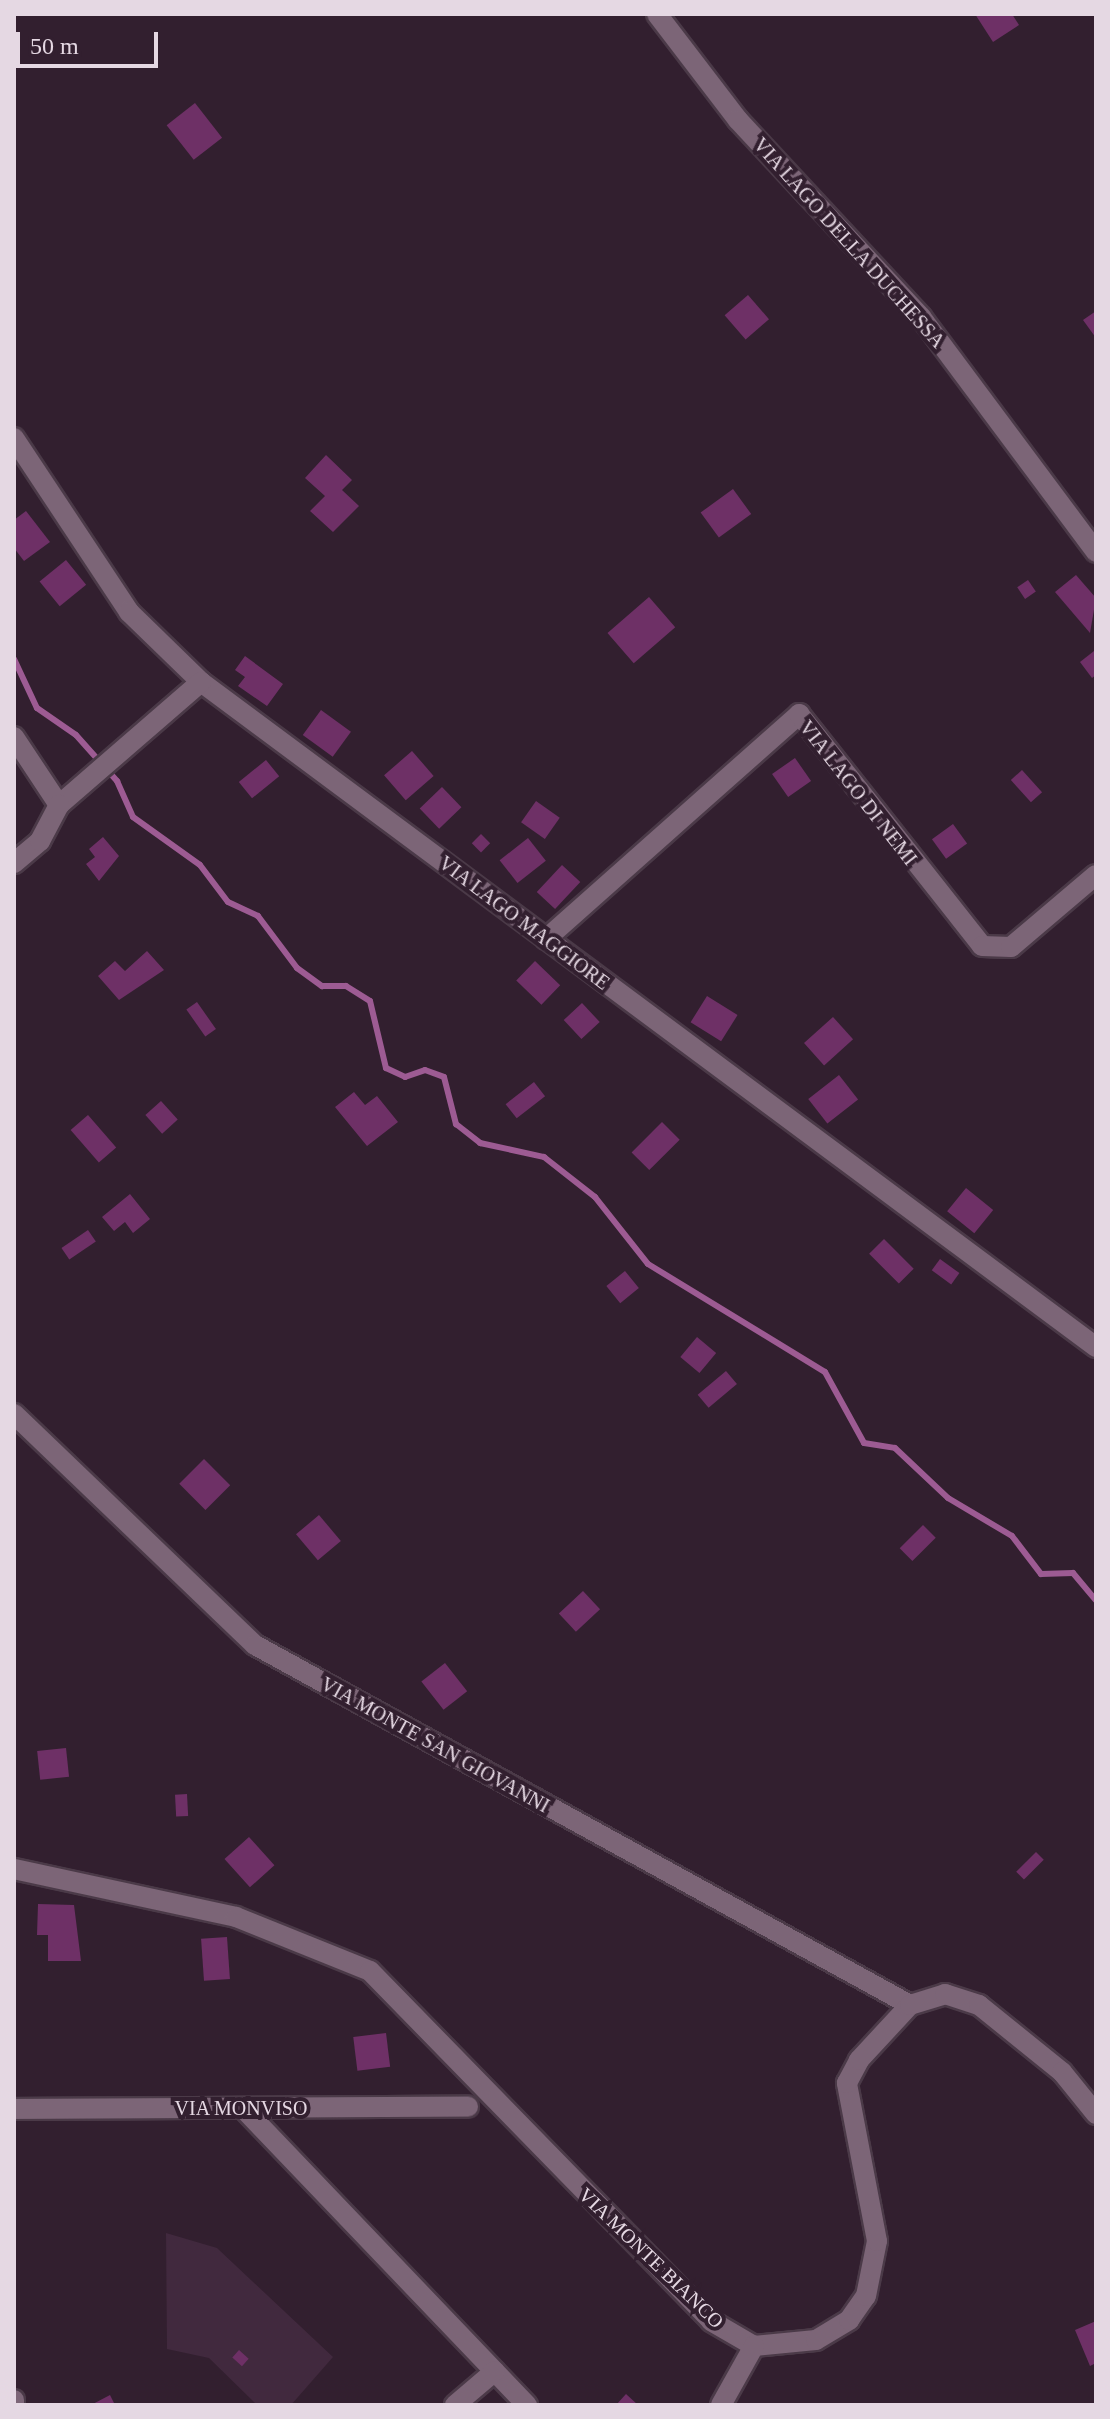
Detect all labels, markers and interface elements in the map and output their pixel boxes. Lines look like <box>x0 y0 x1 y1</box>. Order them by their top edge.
scale bar <box>20 16 162 66</box>
text: 50 m <box>30 33 79 59</box>
street label: VIA LAGO DELLA DUCHESSA <box>747 132 951 354</box>
street label: VIA LAGO DI NEMI <box>794 715 922 871</box>
street label: VIA LAGO MAGGIORE <box>433 851 615 995</box>
street label: VIA MONTE SAN GIOVANNI <box>316 1672 554 1818</box>
street label: VIA MONVISO <box>174 2096 308 2120</box>
street label: VIA MONTE BIANCO <box>573 2182 729 2334</box>

